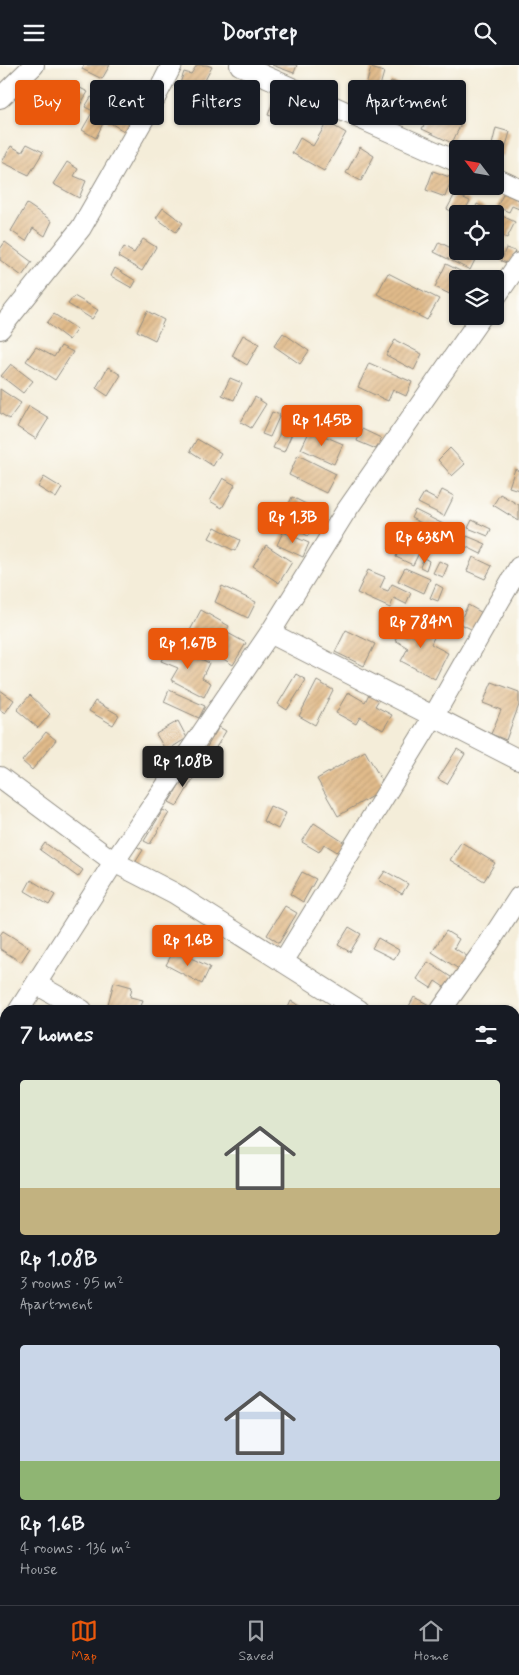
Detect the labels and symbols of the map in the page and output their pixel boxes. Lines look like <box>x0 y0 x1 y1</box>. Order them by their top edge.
north arrow <box>449 140 504 195</box>
pin: Rp 1.45B <box>270 405 374 447</box>
pin: Rp 1.3B <box>247 501 339 544</box>
pin: Rp 638M <box>379 521 471 564</box>
pin: Rp 784M <box>375 607 467 649</box>
pin: Rp 1.67B <box>136 627 240 670</box>
pin: Rp 1.08B <box>131 745 235 788</box>
pin: Rp 1.6B <box>142 925 234 967</box>

